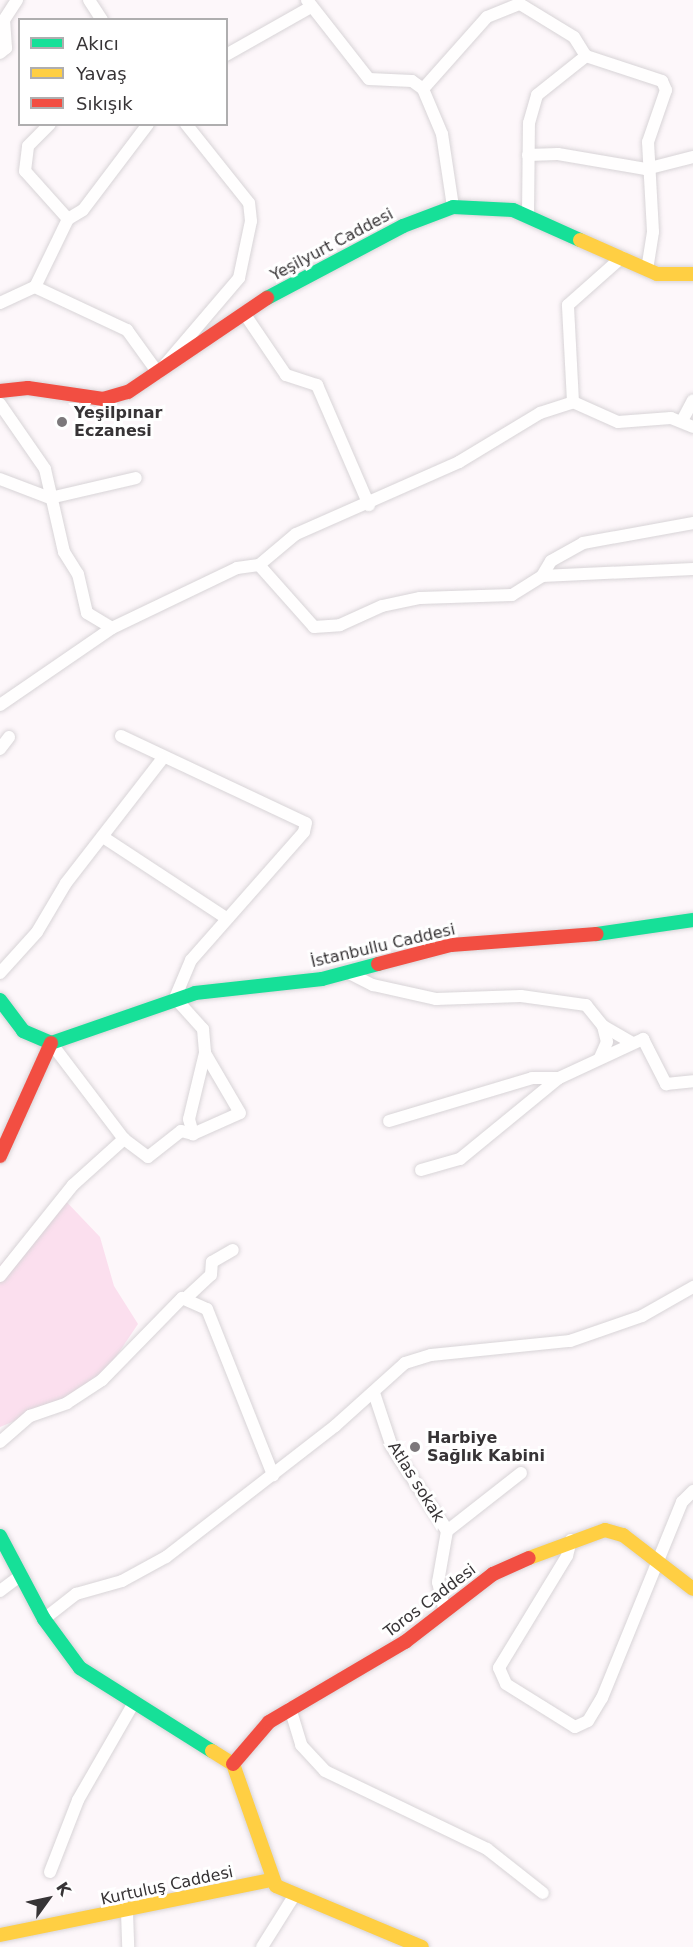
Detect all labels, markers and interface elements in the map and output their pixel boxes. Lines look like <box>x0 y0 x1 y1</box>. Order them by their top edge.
legend <box>18 18 228 126</box>
text: Akıcı <box>76 33 119 54</box>
text: Yavaş <box>76 63 127 84</box>
text: Sıkışık <box>76 93 133 114</box>
street label: Yeşilyurt Caddesi <box>267 205 397 285</box>
place label: Yeşilpınar Eczanesi <box>74 403 162 441</box>
marker: Yeşilpınar Eczanesi <box>55 415 69 429</box>
street label: İstanbullu Caddesi <box>309 920 457 972</box>
place label: Harbiye Sağlık Kabini <box>427 1428 545 1466</box>
street label: Atlas sokak <box>384 1438 448 1526</box>
marker: Harbiye Sağlık Kabini <box>408 1440 422 1454</box>
street label: Toros Caddesi <box>380 1560 480 1642</box>
street label: Kurtuluş Caddesi <box>99 1863 235 1909</box>
north arrow <box>18 1869 78 1929</box>
text: K <box>52 1879 75 1899</box>

